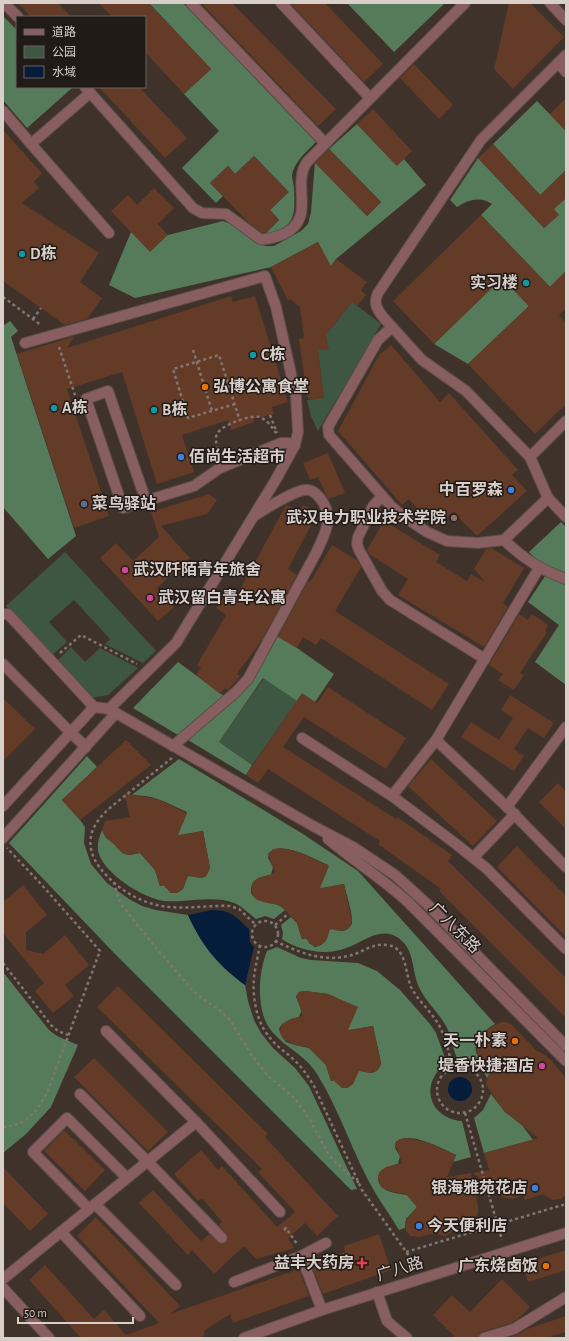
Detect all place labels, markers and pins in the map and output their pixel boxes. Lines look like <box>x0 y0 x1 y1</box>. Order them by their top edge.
place label: D栋 <box>30 244 56 262</box>
marker: D栋 <box>17 249 27 259</box>
place label: 实习楼 <box>470 274 518 291</box>
marker: 实习楼 <box>521 278 531 288</box>
place label: C栋 <box>261 345 285 363</box>
marker: C栋 <box>248 350 258 360</box>
place label: 弘博公寓食堂 <box>213 377 309 395</box>
marker: 弘博公寓食堂 <box>200 382 210 392</box>
place label: A栋 <box>62 398 88 416</box>
place label: B栋 <box>162 400 187 418</box>
marker: A栋 <box>49 403 59 413</box>
marker: B栋 <box>149 405 159 415</box>
place label: 佰尚生活超市 <box>189 448 285 465</box>
marker: 佰尚生活超市 <box>176 452 186 462</box>
place label: 中百罗森 <box>439 481 503 498</box>
marker: 中百罗森 <box>506 485 516 495</box>
place label: 菜鸟驿站 <box>92 495 156 512</box>
marker: 菜鸟驿站 <box>79 499 89 509</box>
place label: 武汉电力职业技术学院 <box>286 509 446 526</box>
marker: 武汉电力职业技术学院 <box>449 513 459 523</box>
place label: 武汉阡陌青年旅舍 <box>133 561 261 578</box>
marker: 武汉阡陌青年旅舍 <box>120 565 130 575</box>
place label: 武汉留白青年公寓 <box>158 589 286 606</box>
marker: 武汉留白青年公寓 <box>145 593 155 603</box>
place label: 天一朴素 <box>443 1032 507 1049</box>
marker: 天一朴素 <box>510 1036 520 1046</box>
place label: 堤香快捷酒店 <box>438 1057 534 1074</box>
marker: 堤香快捷酒店 <box>537 1061 547 1071</box>
place label: 银海雅苑花店 <box>431 1179 527 1196</box>
marker: 银海雅苑花店 <box>530 1183 540 1193</box>
place label: 今天便利店 <box>427 1217 507 1234</box>
marker: 今天便利店 <box>414 1221 424 1231</box>
place label: 益丰大药房 <box>274 1254 354 1271</box>
place label: 广东烧卤饭 <box>458 1257 538 1274</box>
marker: 益丰大药房 <box>357 1258 367 1268</box>
marker: 广东烧卤饭 <box>541 1261 551 1271</box>

